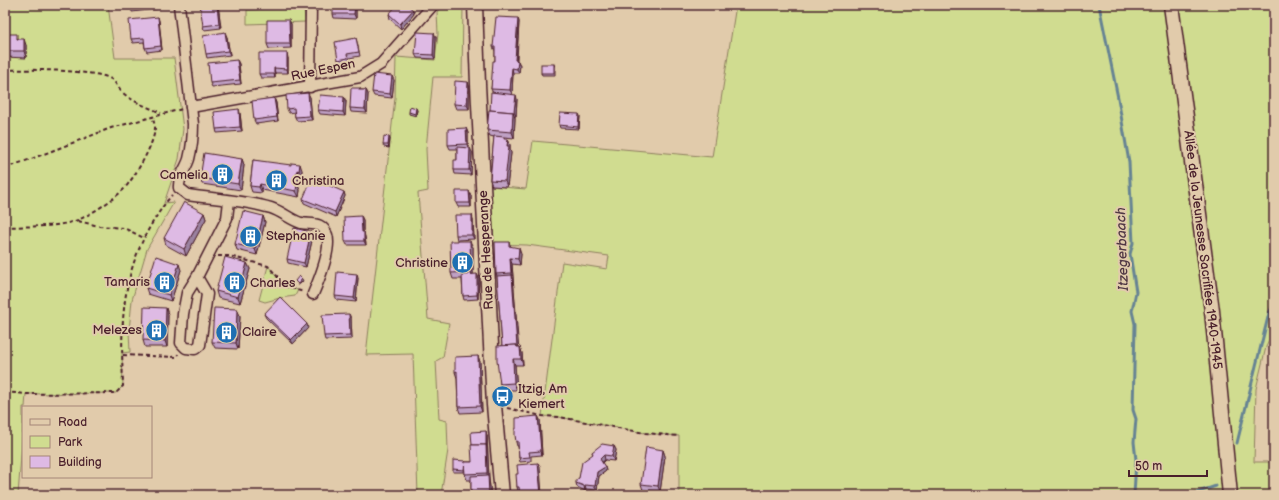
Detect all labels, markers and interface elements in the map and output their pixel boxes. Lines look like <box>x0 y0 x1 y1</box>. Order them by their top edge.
street label: Rue Espen <box>289 55 357 85</box>
street label: Allée de la Jeunesse Sacrifiée 1940-1945 <box>1180 130 1226 370</box>
building icon: Camelia <box>210 162 236 188</box>
place label: Camelia <box>160 167 208 183</box>
building icon: Christina <box>264 168 290 194</box>
place label: Christina <box>292 173 344 189</box>
street label: Rue de Hesperange <box>475 190 497 310</box>
water label: Itzegerbaach <box>1112 207 1132 292</box>
building icon: Stephanie <box>238 223 264 249</box>
place label: Stephanie <box>266 228 326 244</box>
building icon: Christine <box>450 250 476 276</box>
place label: Christine <box>395 255 448 271</box>
building icon: Tamaris <box>152 269 178 295</box>
building icon: Charles <box>221 270 247 296</box>
place label: Tamaris <box>104 274 151 290</box>
place label: Charles <box>250 275 296 291</box>
building icon: Melezes <box>144 317 170 343</box>
building icon: Claire <box>214 319 240 345</box>
place label: Melezes <box>92 322 143 338</box>
place label: Claire <box>242 324 277 340</box>
place label: Itzig, Am Kiemert <box>518 381 568 412</box>
bus stop icon: Itzig, Am Kiemert <box>490 383 516 409</box>
legend <box>22 406 152 478</box>
text: Road <box>58 415 87 430</box>
text: Park <box>58 435 82 450</box>
scale bar <box>1129 452 1207 478</box>
text: Building <box>58 455 102 470</box>
text: 50 m <box>1135 459 1162 474</box>

